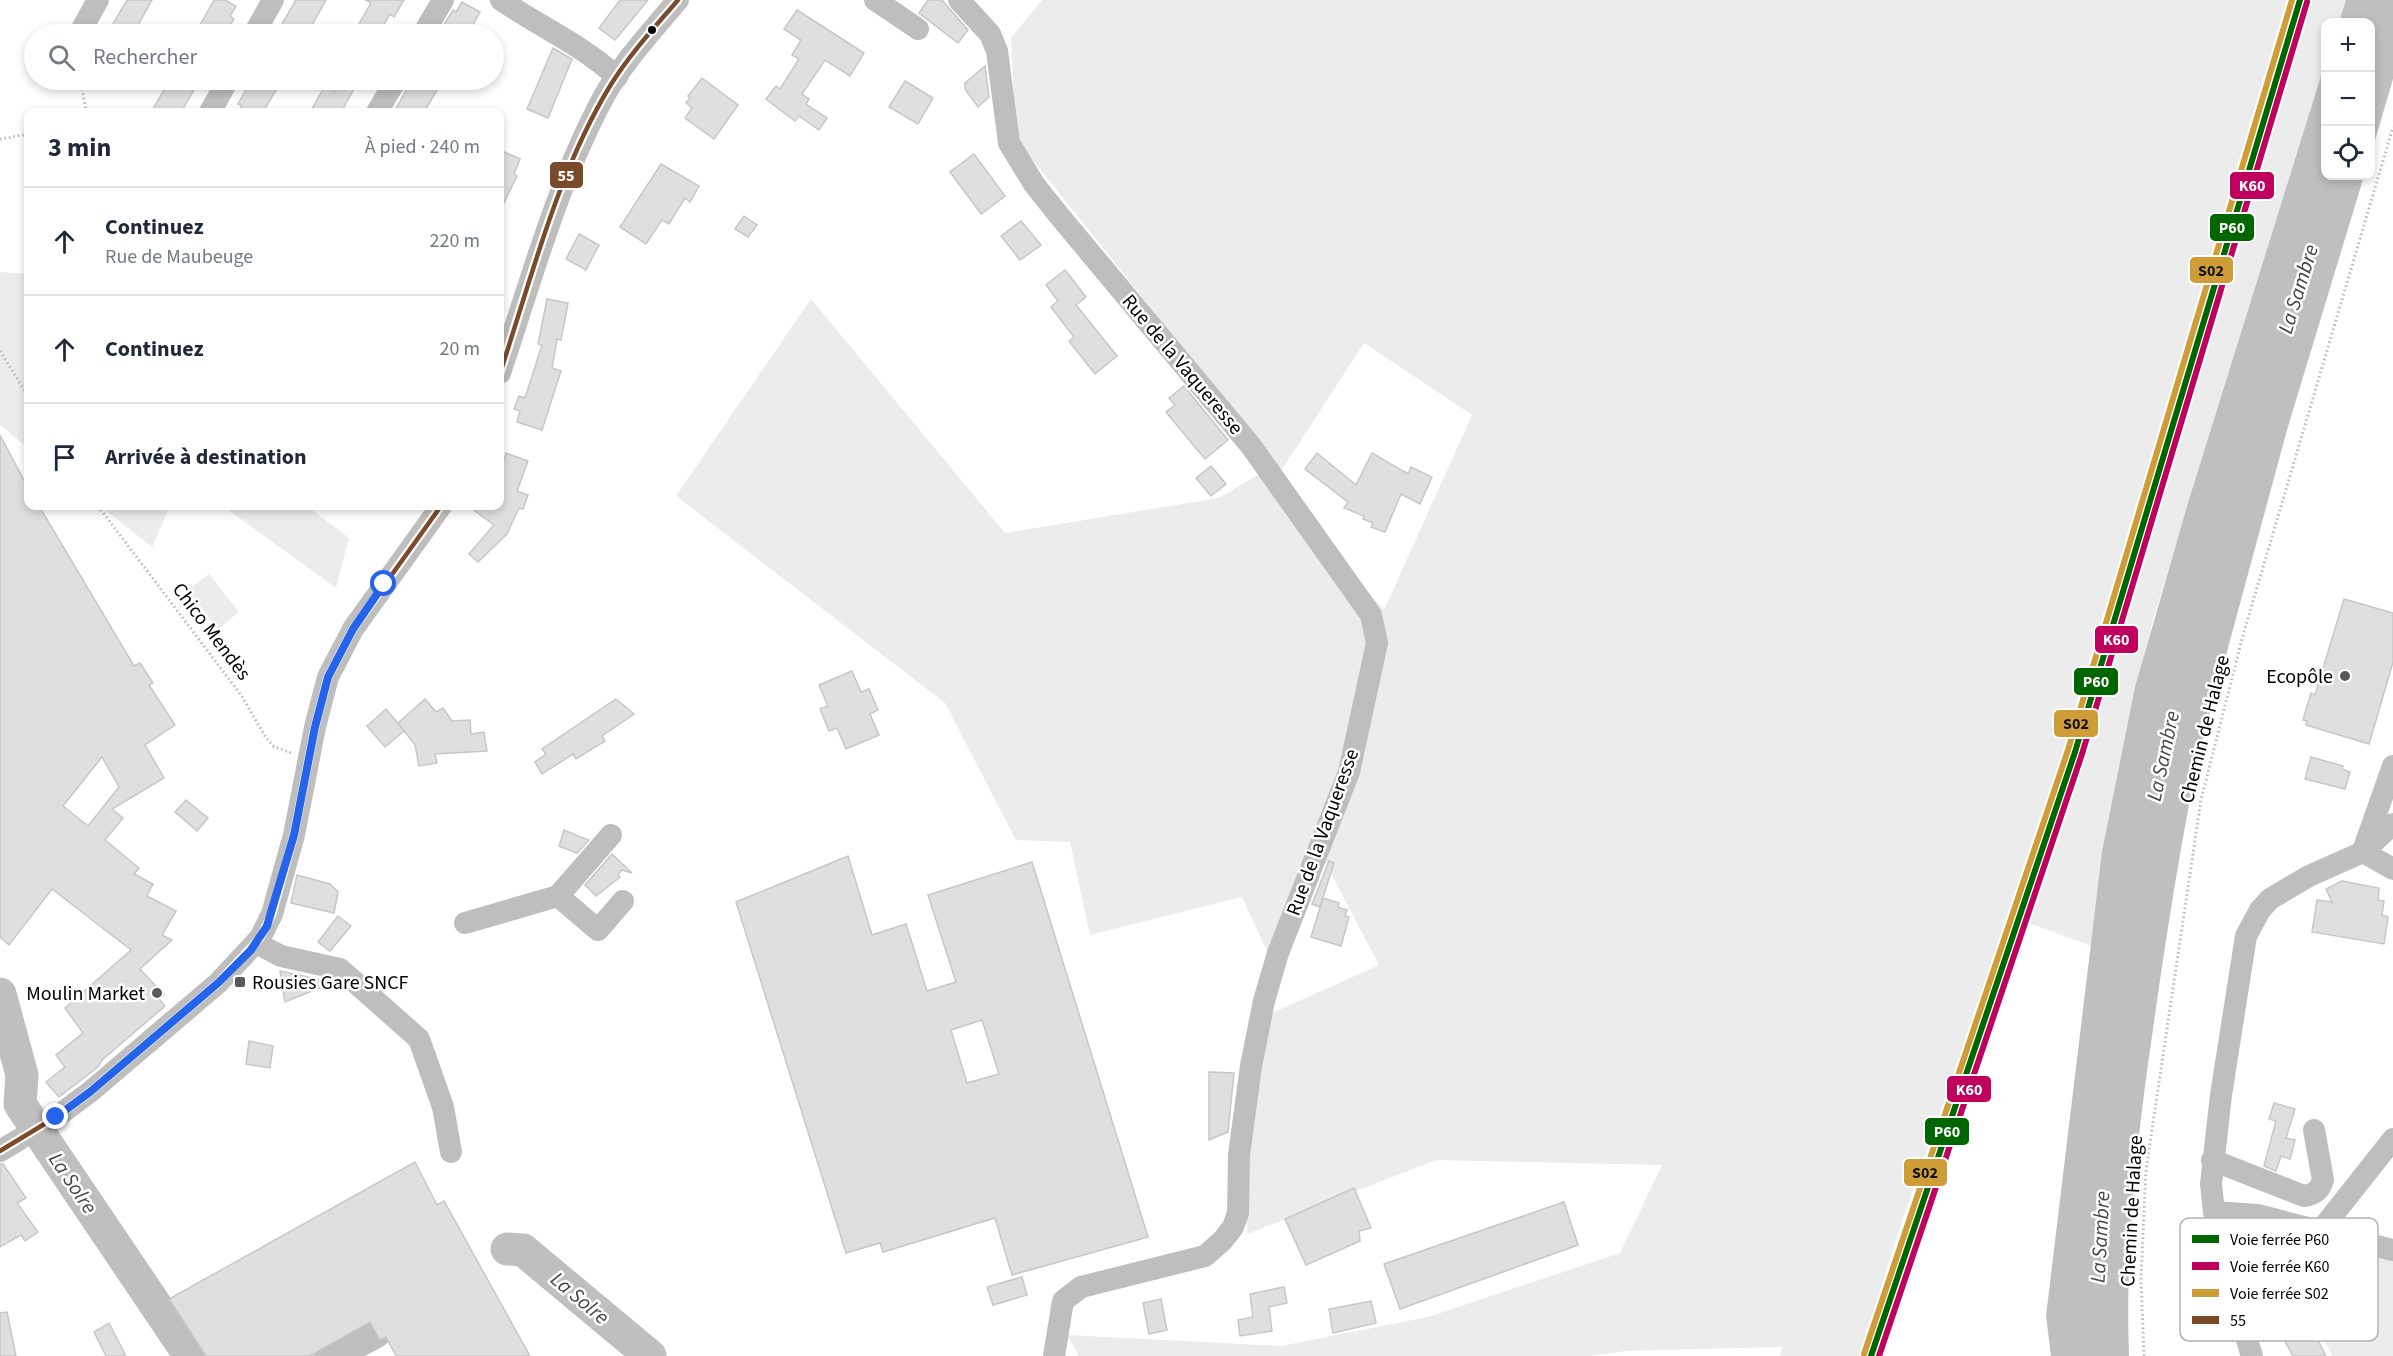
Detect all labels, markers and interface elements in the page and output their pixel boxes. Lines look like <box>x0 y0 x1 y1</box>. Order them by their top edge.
map controls <box>2321 18 2375 180</box>
button: + <box>2321 18 2375 72</box>
search box <box>24 24 504 90</box>
unlabelled marker <box>646 24 658 36</box>
icon: search <box>45 41 78 74</box>
text: Rechercher <box>93 41 197 73</box>
button: − <box>2321 72 2375 126</box>
button: locate <box>2321 126 2375 180</box>
text: 3 min <box>48 129 111 166</box>
text: À pied · 240 m <box>365 133 480 161</box>
line badge: 55 <box>549 161 584 189</box>
text: 55 <box>558 165 574 187</box>
line badge: K60 <box>2229 171 2275 200</box>
text: K60 <box>2239 175 2265 197</box>
text: Continuez <box>105 211 204 243</box>
line badge: P60 <box>2209 213 2255 242</box>
text: P60 <box>2219 217 2245 239</box>
icon: ahead <box>48 225 81 258</box>
text: 220 m <box>430 227 480 255</box>
water label: La Sambre <box>2270 241 2326 337</box>
text: Rue de Maubeuge <box>105 243 253 271</box>
line badge: S02 <box>2189 256 2234 284</box>
text: S02 <box>2198 260 2224 282</box>
street label: Rue de la Vaqueresse <box>1115 288 1249 441</box>
icon: ahead <box>48 333 81 366</box>
text: Continuez <box>105 333 204 365</box>
text: 20 m <box>440 335 480 363</box>
icon: arrive <box>48 441 81 474</box>
text: Arrivée à destination <box>105 441 307 473</box>
route start <box>370 570 396 596</box>
street label: Chico Mendès <box>165 577 257 686</box>
line badge: K60 <box>2094 625 2139 654</box>
text: K60 <box>2103 629 2129 651</box>
street label: Chemin de Halage <box>2173 652 2237 806</box>
place label: Ecopôle <box>2266 663 2333 691</box>
line badge: P60 <box>2073 667 2119 696</box>
marker: Ecopôle <box>2338 669 2352 683</box>
text: P60 <box>2083 671 2109 693</box>
water label: La Sambre <box>2139 708 2187 804</box>
line badge: S02 <box>2053 709 2099 738</box>
text: S02 <box>2063 713 2089 735</box>
street label: Rue de la Vaqueresse <box>1280 745 1366 920</box>
place label: Rousies Gare SNCF <box>252 969 409 997</box>
marker: Rousies Gare SNCF <box>233 975 247 989</box>
place label: Moulin Market <box>26 980 145 1008</box>
marker: Moulin Market <box>150 986 164 1000</box>
line badge: K60 <box>1946 1075 1992 1103</box>
text: K60 <box>1956 1079 1982 1101</box>
route end <box>42 1103 68 1129</box>
line badge: P60 <box>1924 1117 1970 1146</box>
text: P60 <box>1934 1121 1960 1143</box>
street label: Chemin de Halage <box>2114 1134 2150 1288</box>
water label: La Solre <box>41 1146 105 1220</box>
line badge: S02 <box>1903 1158 1948 1187</box>
text: S02 <box>1912 1162 1938 1184</box>
water label: La Sambre <box>2083 1190 2117 1284</box>
legend <box>2180 1218 2378 1341</box>
text: Voie ferrée P60 <box>2230 1229 2329 1251</box>
text: Voie ferrée K60 <box>2230 1256 2329 1278</box>
water label: La Solre <box>544 1264 616 1332</box>
text: Voie ferrée S02 <box>2230 1283 2329 1305</box>
text: 55 <box>2230 1310 2246 1332</box>

